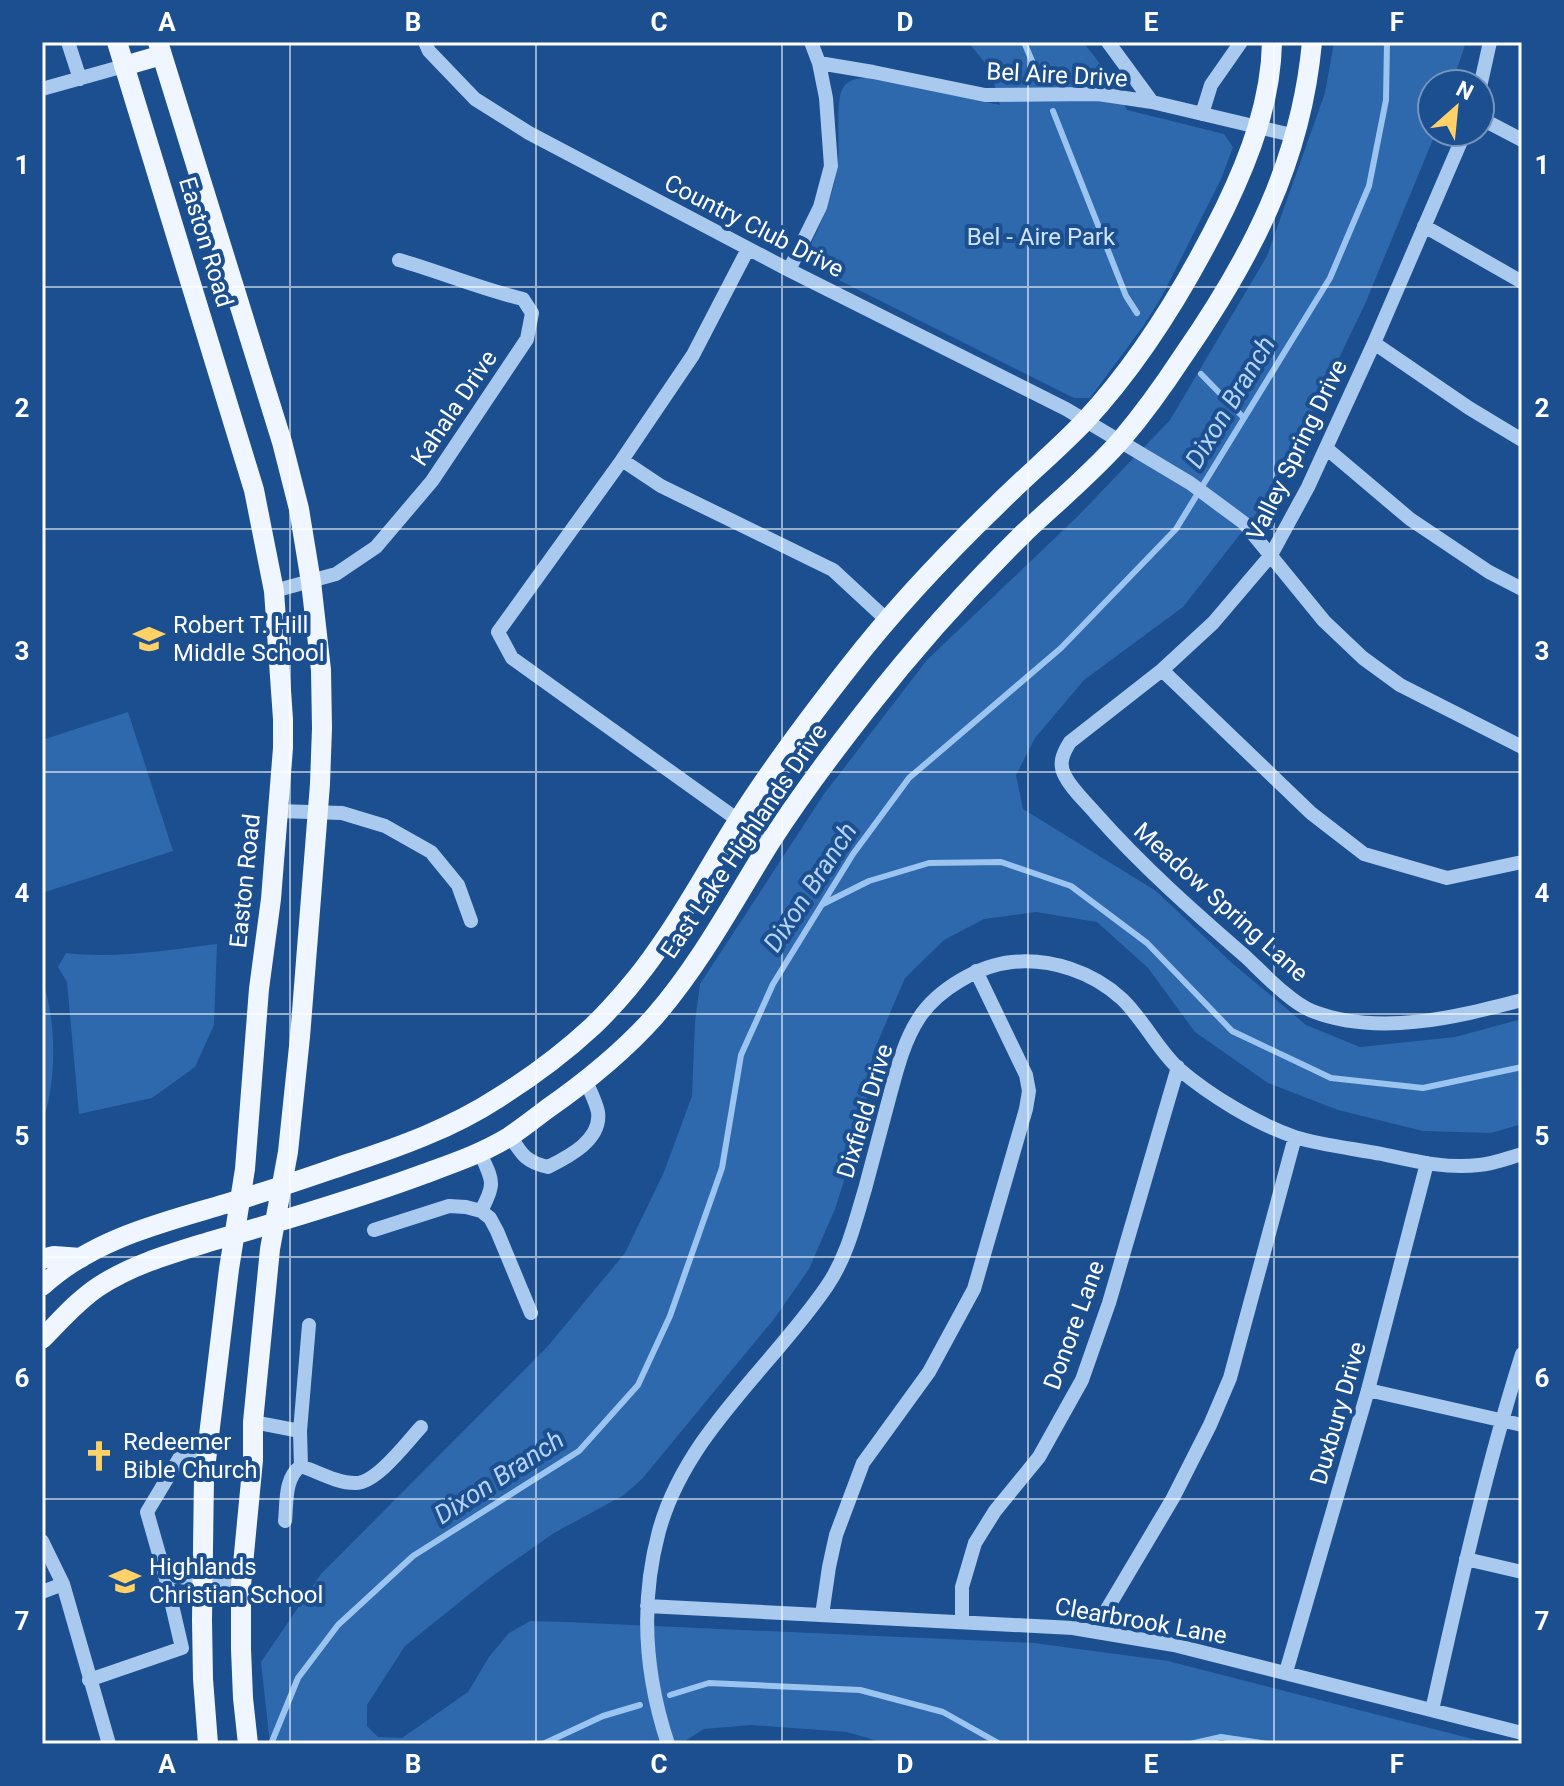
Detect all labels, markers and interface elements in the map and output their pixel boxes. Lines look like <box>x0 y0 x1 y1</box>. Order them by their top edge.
text: A <box>158 7 176 37</box>
text: B <box>405 7 421 37</box>
text: C <box>650 7 668 37</box>
text: D <box>897 7 913 37</box>
text: E <box>1144 7 1159 37</box>
text: F <box>1390 7 1404 37</box>
street label: Bel Aire Drive <box>986 57 1128 93</box>
north arrow <box>1416 68 1496 148</box>
text: N <box>1452 76 1477 105</box>
text: 1 <box>15 150 29 180</box>
text: 1 <box>1535 150 1549 180</box>
street label: Country Club Drive <box>660 169 848 283</box>
street label: Easton Road <box>173 174 239 310</box>
park label: Bel - Aire Park <box>967 223 1116 251</box>
water label: Dixon Branch <box>1179 331 1281 473</box>
street label: Kahala Drive <box>405 345 503 471</box>
street label: Valley Spring Drive <box>1241 355 1353 545</box>
text: 2 <box>15 393 29 423</box>
text: 2 <box>1535 393 1549 423</box>
place label: Robert T. Hill Middle School <box>173 611 325 667</box>
school or university icon: Robert T. Hill Middle School <box>132 622 166 656</box>
text: 3 <box>15 636 29 666</box>
text: 3 <box>1535 636 1549 666</box>
street label: East Lake Highlands Drive <box>655 718 833 964</box>
street label: Easton Road <box>224 813 266 949</box>
water label: Dixon Branch <box>757 817 863 957</box>
street label: Meadow Spring Lane <box>1128 817 1314 987</box>
text: 4 <box>15 878 30 908</box>
text: 4 <box>1535 878 1550 908</box>
street label: Dixfield Drive <box>831 1041 899 1181</box>
text: 5 <box>15 1121 29 1151</box>
text: 5 <box>1535 1121 1549 1151</box>
street label: Donore Lane <box>1038 1257 1110 1393</box>
street label: Duxbury Drive <box>1304 1338 1372 1488</box>
text: 6 <box>15 1363 30 1393</box>
text: 6 <box>1535 1363 1550 1393</box>
water label: Dixon Branch <box>429 1424 569 1530</box>
place label: Redeemer Bible Church <box>123 1428 258 1484</box>
church icon: Redeemer Bible Church <box>82 1439 116 1473</box>
place label: Highlands Christian School <box>149 1553 323 1609</box>
school or university icon: Highlands Christian School <box>108 1564 142 1598</box>
street label: Clearbrook Lane <box>1053 1592 1229 1650</box>
text: 7 <box>15 1606 29 1636</box>
text: 7 <box>1535 1606 1549 1636</box>
text: A <box>158 1749 176 1779</box>
text: B <box>405 1749 421 1779</box>
text: C <box>650 1749 668 1779</box>
text: D <box>897 1749 913 1779</box>
text: E <box>1144 1749 1159 1779</box>
text: F <box>1390 1749 1404 1779</box>

